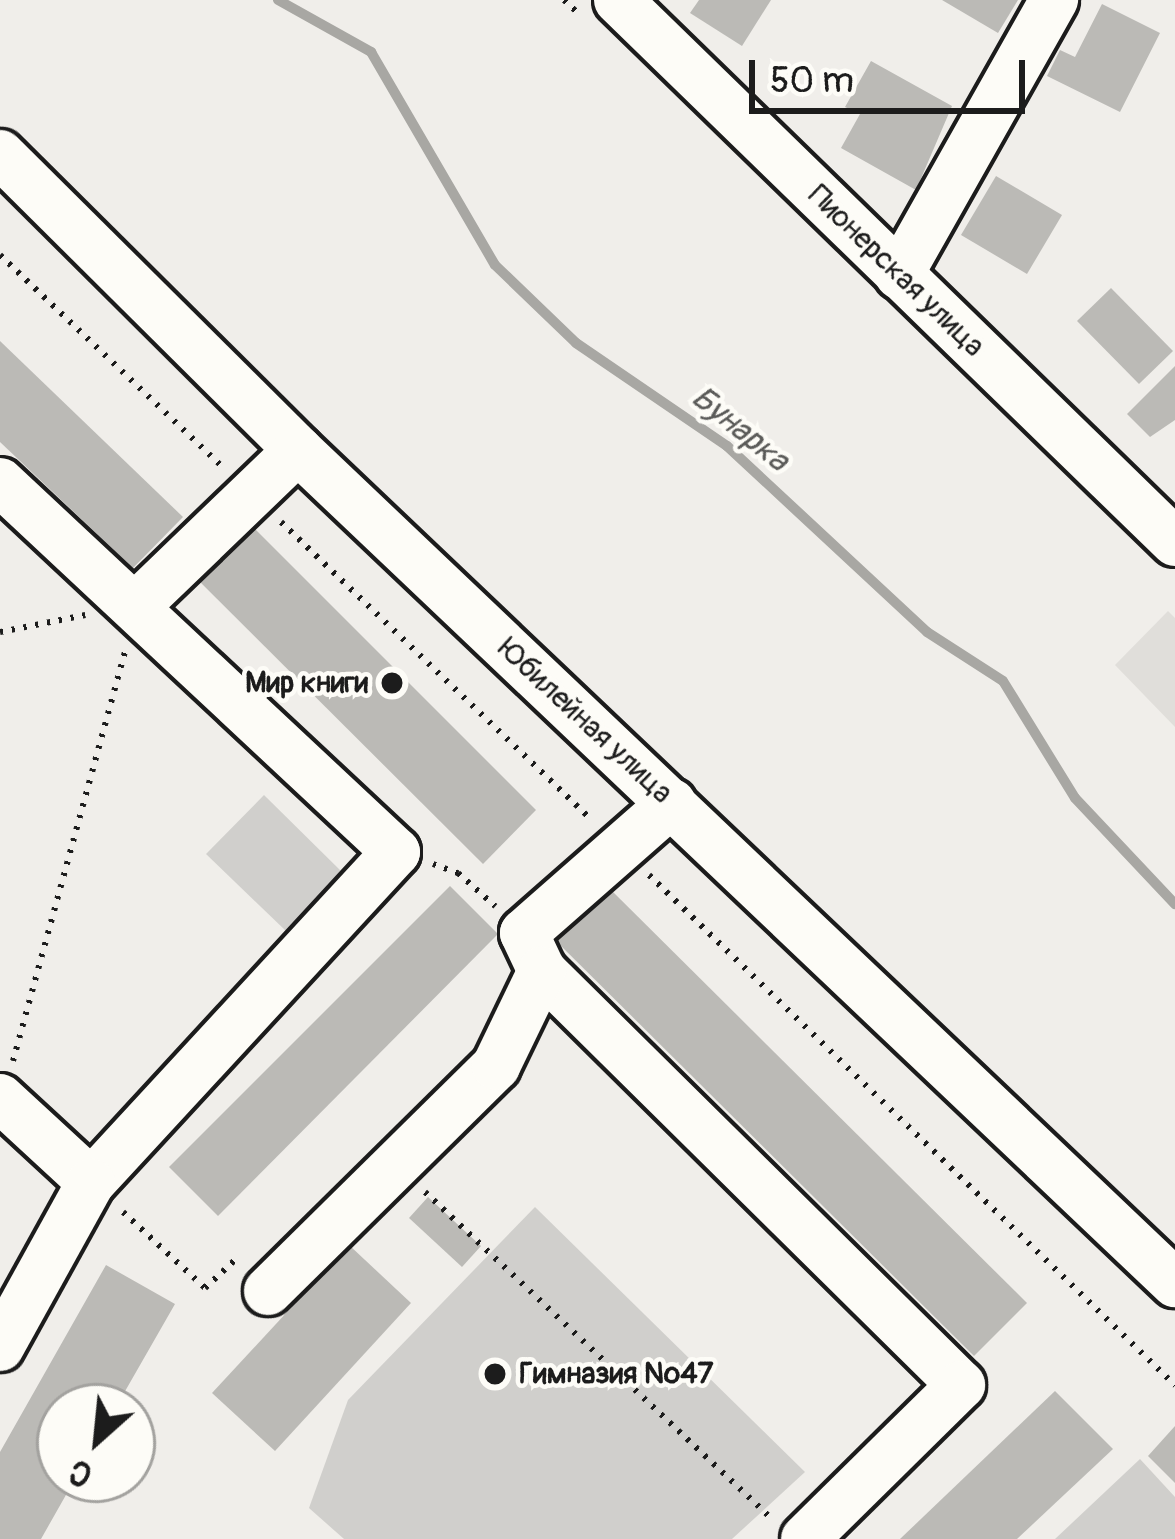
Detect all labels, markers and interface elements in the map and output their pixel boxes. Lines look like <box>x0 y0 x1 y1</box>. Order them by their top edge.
scale bar <box>755 36 1031 110</box>
text: 50 m <box>770 58 854 103</box>
street label: Пионерская улица <box>800 178 992 364</box>
water label: Бунарка <box>683 378 797 480</box>
street label: Юбилейная улица <box>490 631 680 811</box>
place label: Мир книги <box>245 665 368 701</box>
marker: Мир книги <box>379 670 405 696</box>
place label: Гимназия №47 <box>519 1356 713 1392</box>
marker: Гимназия №47 <box>482 1361 508 1387</box>
north arrow <box>36 1383 156 1503</box>
text: С <box>62 1450 99 1496</box>

